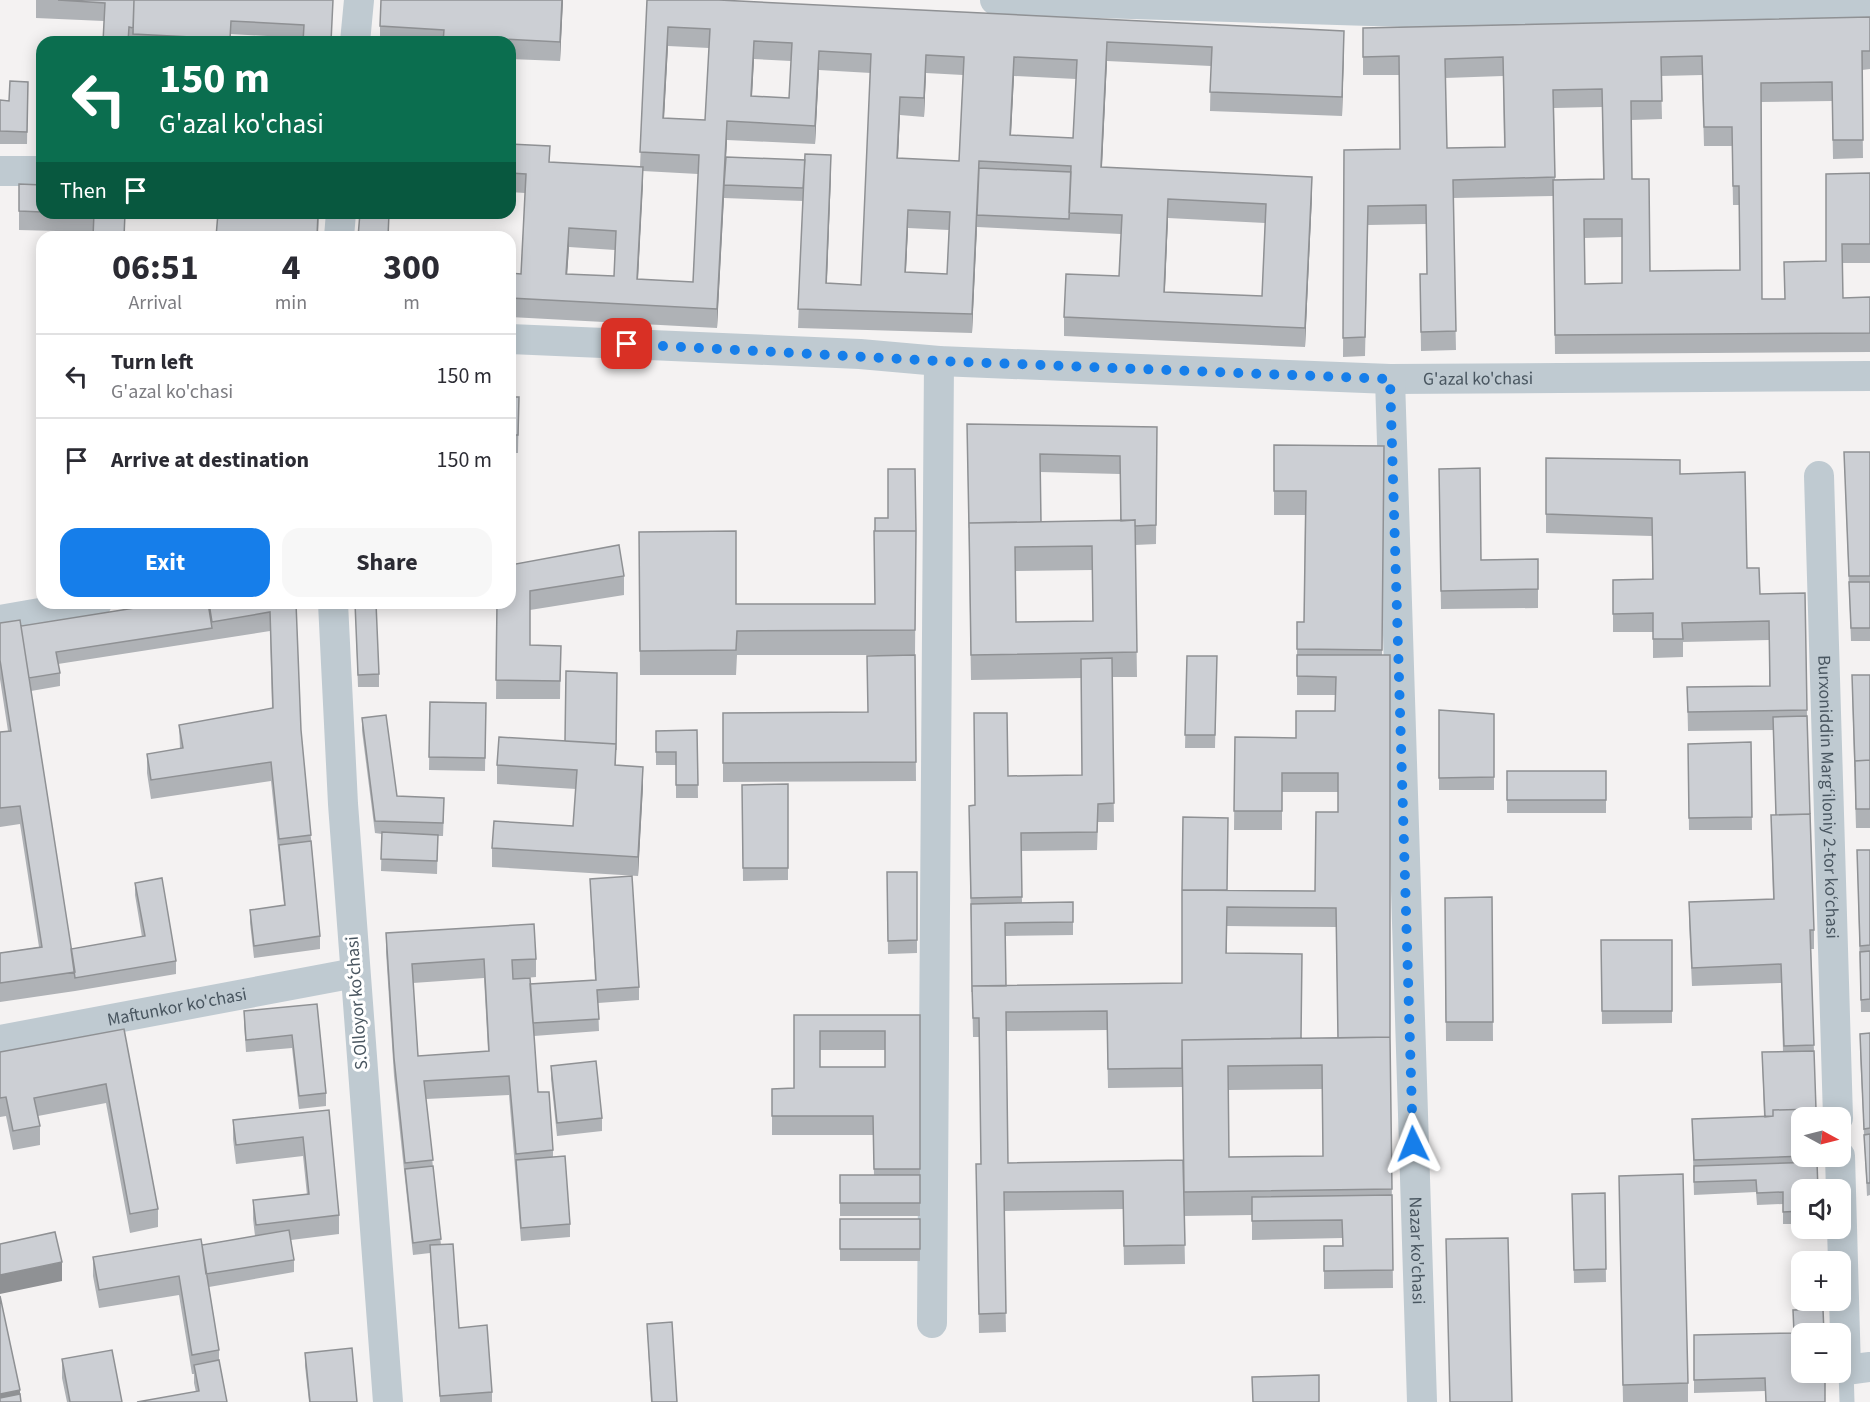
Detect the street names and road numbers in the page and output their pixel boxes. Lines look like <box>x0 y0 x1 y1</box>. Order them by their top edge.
street label: G'azal ko'chasi <box>1423 366 1533 391</box>
street label: Burxoniddin Marg‘iloniy 2-tor ko‘chasi <box>1812 655 1845 939</box>
street label: S.Olloyor koʻchasi <box>340 935 374 1071</box>
street label: Maftunkor ko'chasi <box>105 981 249 1032</box>
street label: Nazar ko'chasi <box>1403 1196 1431 1305</box>

